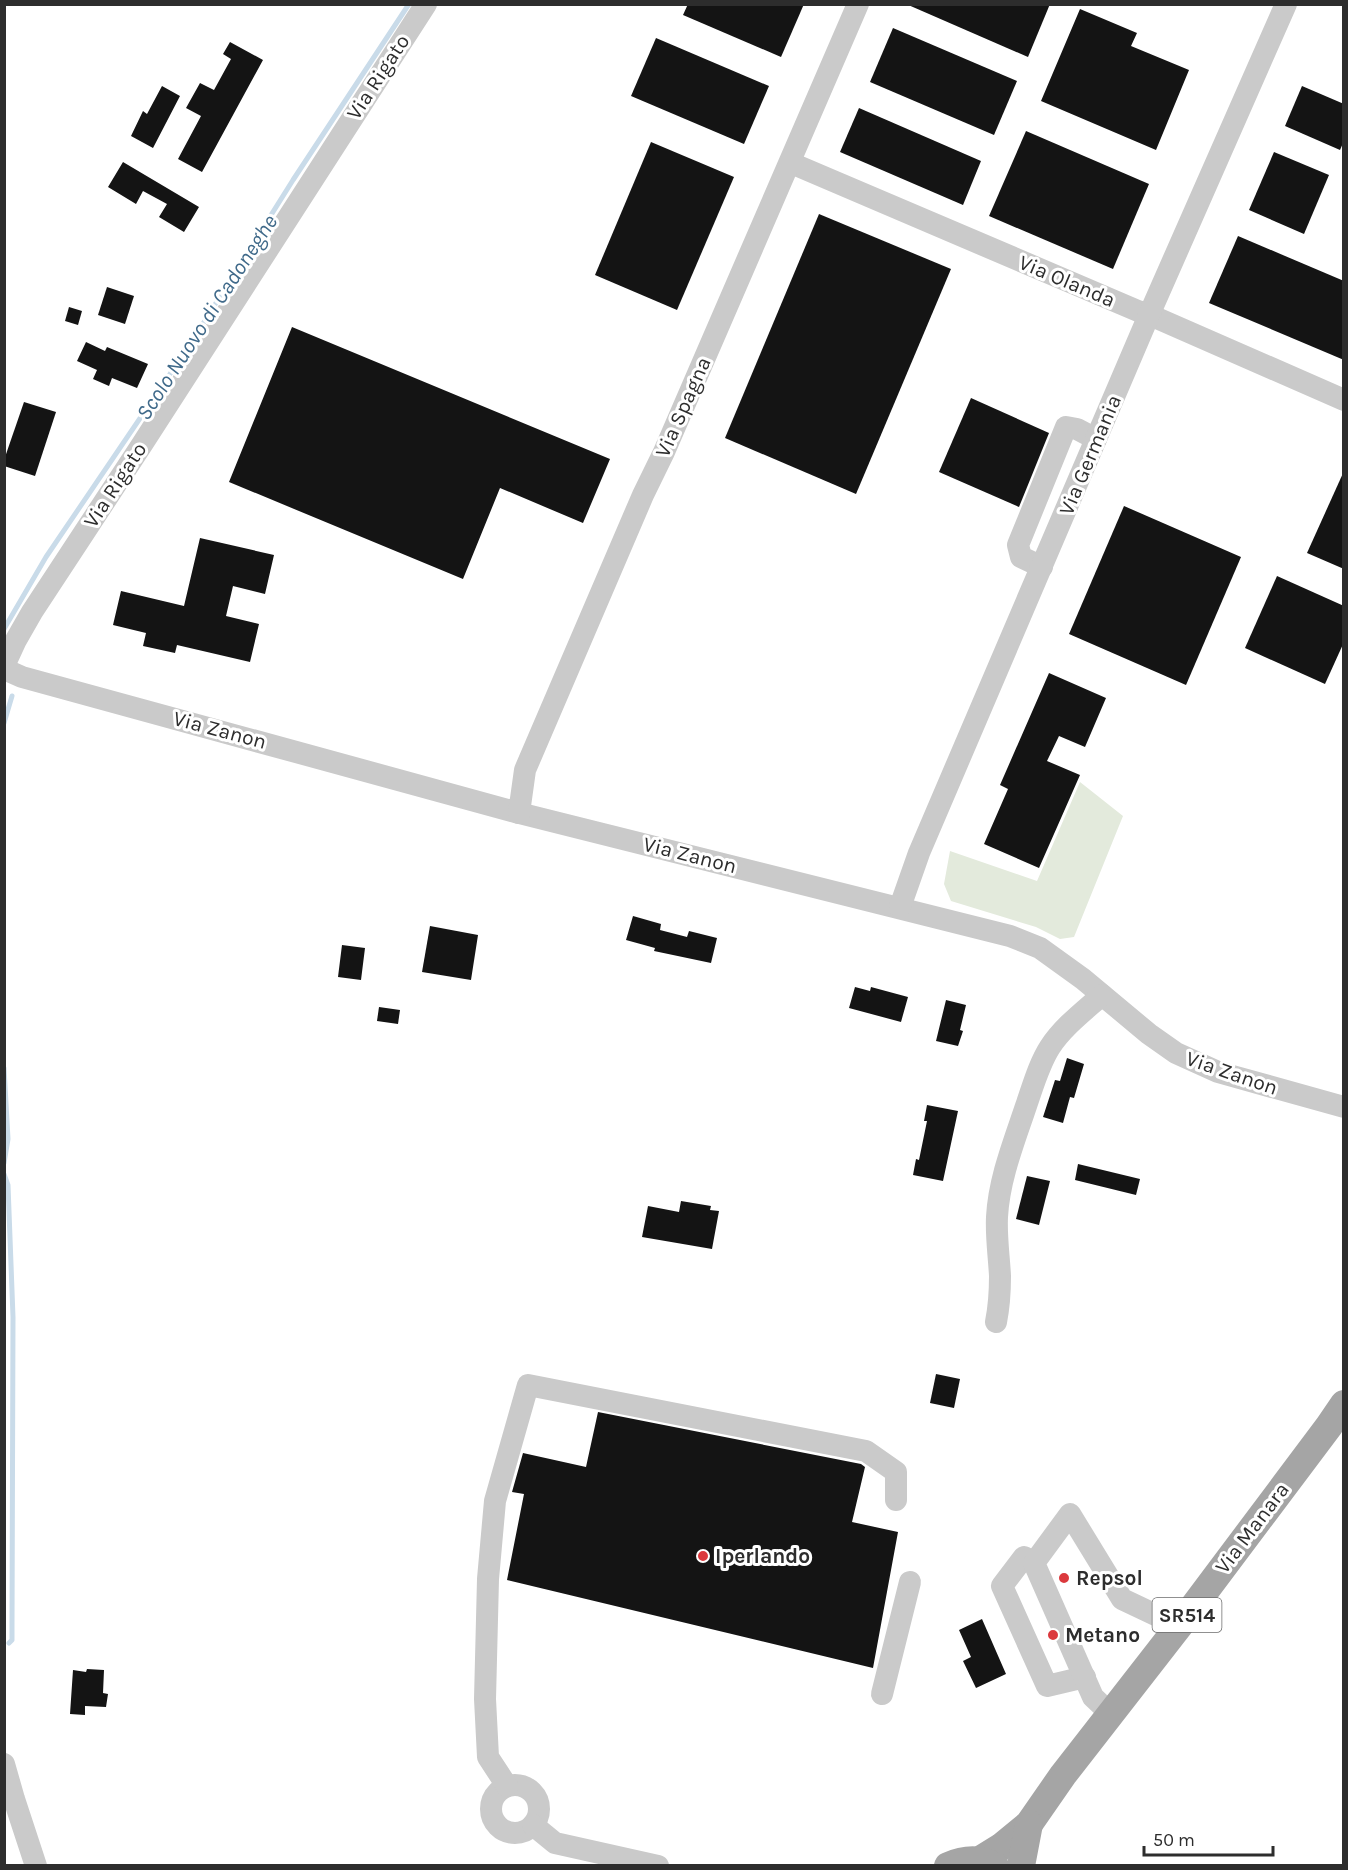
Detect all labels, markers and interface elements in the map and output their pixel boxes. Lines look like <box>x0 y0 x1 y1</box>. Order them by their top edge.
street label: Via Rigato <box>342 30 414 124</box>
water label: Scolo Nuovo di Cadoneghe <box>131 210 283 425</box>
street label: Via Olanda <box>1015 250 1119 312</box>
street label: Via Spagna <box>650 353 716 461</box>
street label: Via Germania <box>1054 391 1126 519</box>
street label: Via Rigato <box>79 438 151 532</box>
street label: Via Zanon <box>171 706 269 754</box>
street label: Via Zanon <box>641 832 739 878</box>
street label: Via Zanon <box>1183 1046 1281 1100</box>
street label: Via Manara <box>1210 1478 1294 1578</box>
place label: Iperlando <box>715 1544 810 1568</box>
marker: Iperlando <box>696 1549 710 1563</box>
place label: Repsol <box>1076 1566 1143 1590</box>
marker: Repsol <box>1057 1571 1071 1585</box>
road number: SR514 <box>1152 1598 1222 1632</box>
place label: Metano <box>1065 1623 1140 1647</box>
marker: Metano <box>1046 1628 1060 1642</box>
scale bar <box>1144 1819 1273 1857</box>
text: 50 m <box>1153 1829 1195 1851</box>

